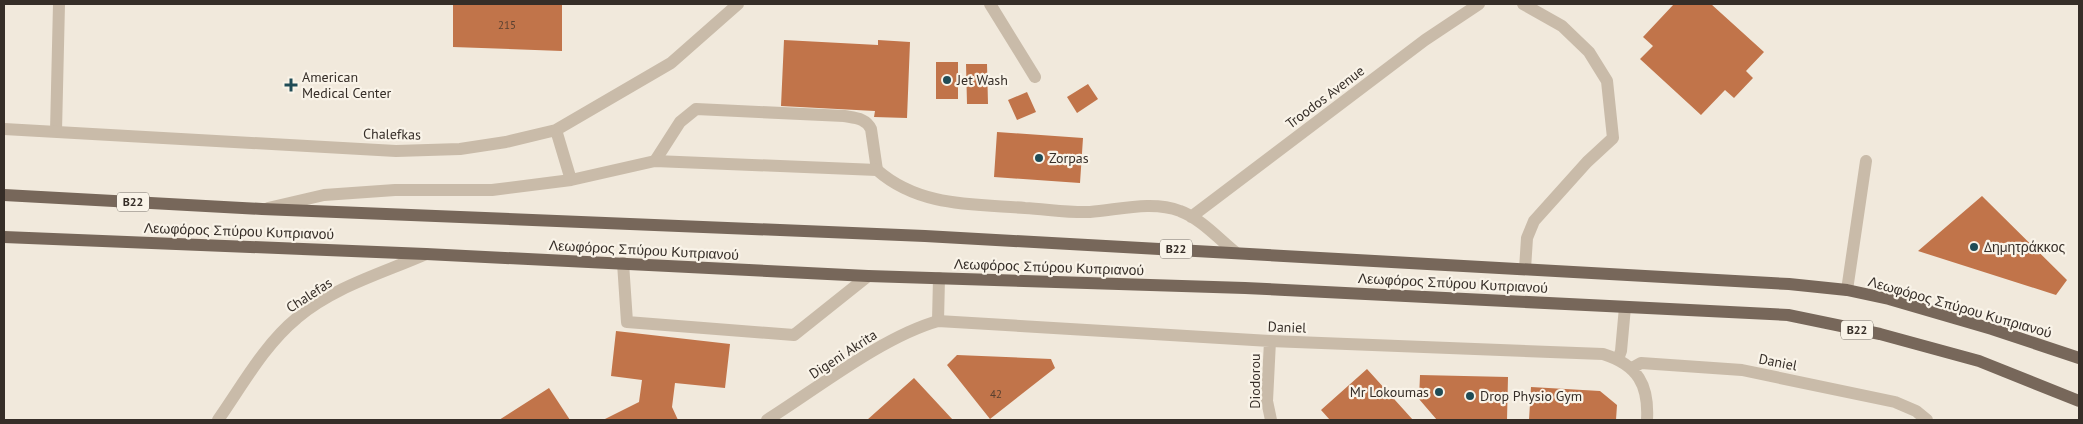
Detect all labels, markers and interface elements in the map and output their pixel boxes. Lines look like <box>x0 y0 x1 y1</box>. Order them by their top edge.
house number: 215 <box>498 18 516 32</box>
street label: Troodos Avenue <box>1282 62 1368 132</box>
place label: American Medical Center <box>302 68 392 102</box>
place label: Jet Wash <box>956 71 1008 89</box>
marker: Jet Wash <box>941 74 953 86</box>
marker: American Medical Center <box>284 78 298 92</box>
street label: Chalefkas <box>363 124 421 144</box>
place label: Zorpas <box>1049 149 1089 167</box>
marker: Zorpas <box>1033 152 1045 164</box>
road number: B22 <box>117 192 149 212</box>
street label: Λεωφόρος Σπύρου Κυπριανού <box>144 219 334 243</box>
street label: Λεωφόρος Σπύρου Κυπριανού <box>549 236 739 264</box>
place label: Δημητράκκος <box>1984 238 2065 256</box>
road number: B22 <box>1160 240 1192 258</box>
marker: Δημητράκκος <box>1968 241 1980 253</box>
street label: Λεωφόρος Σπύρου Κυπριανού <box>954 255 1144 279</box>
street label: Λεωφόρος Σπύρου Κυπριανού <box>1358 269 1548 297</box>
street label: Λεωφόρος Σπύρου Κυπριανού <box>1866 272 2054 342</box>
street label: Chalefas <box>283 273 335 316</box>
street label: Daniel <box>1267 317 1307 337</box>
road number: B22 <box>1841 320 1873 340</box>
street label: Digeni Akrita <box>806 325 880 383</box>
street label: Daniel <box>1757 349 1799 375</box>
street label: Diodorou <box>1246 353 1264 409</box>
place label: Mr Lokoumas <box>1350 383 1429 401</box>
marker: Mr Lokoumas <box>1433 386 1445 398</box>
house number: 42 <box>990 387 1002 401</box>
place label: Drop Physio Gym <box>1480 387 1582 405</box>
marker: Drop Physio Gym <box>1464 390 1476 402</box>

